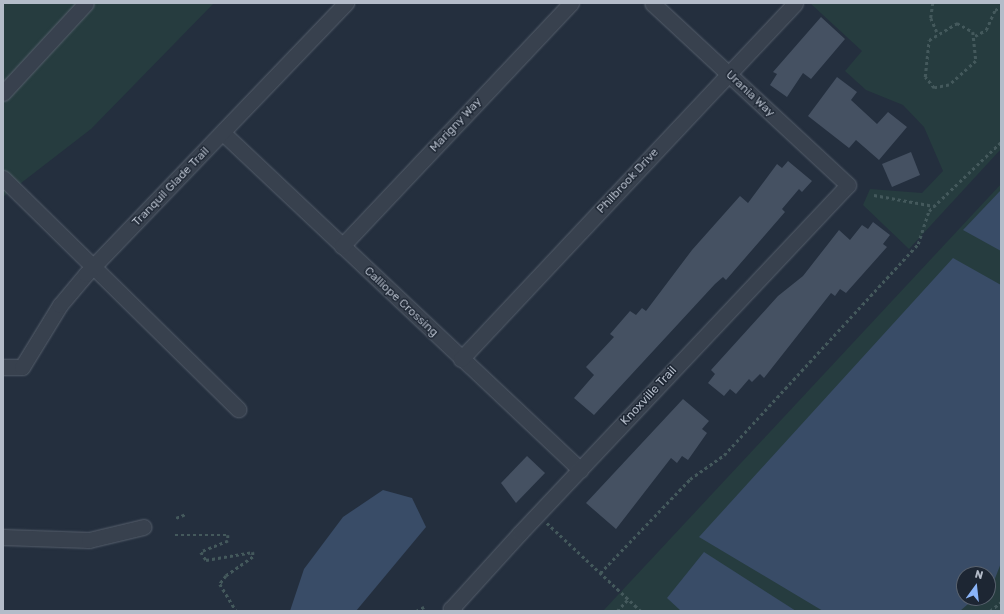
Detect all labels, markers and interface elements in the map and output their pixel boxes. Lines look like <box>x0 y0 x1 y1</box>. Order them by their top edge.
street label: Urania Way <box>723 68 777 120</box>
street label: Marigny Way <box>427 95 485 155</box>
street label: Tranquil Glade Trail <box>129 144 213 230</box>
street label: Philbrook Drive <box>594 145 662 217</box>
street label: Calliope Crossing <box>361 264 441 340</box>
street label: Knoxville Trail <box>618 363 680 429</box>
north arrow <box>956 566 996 606</box>
text: N <box>973 568 984 582</box>

